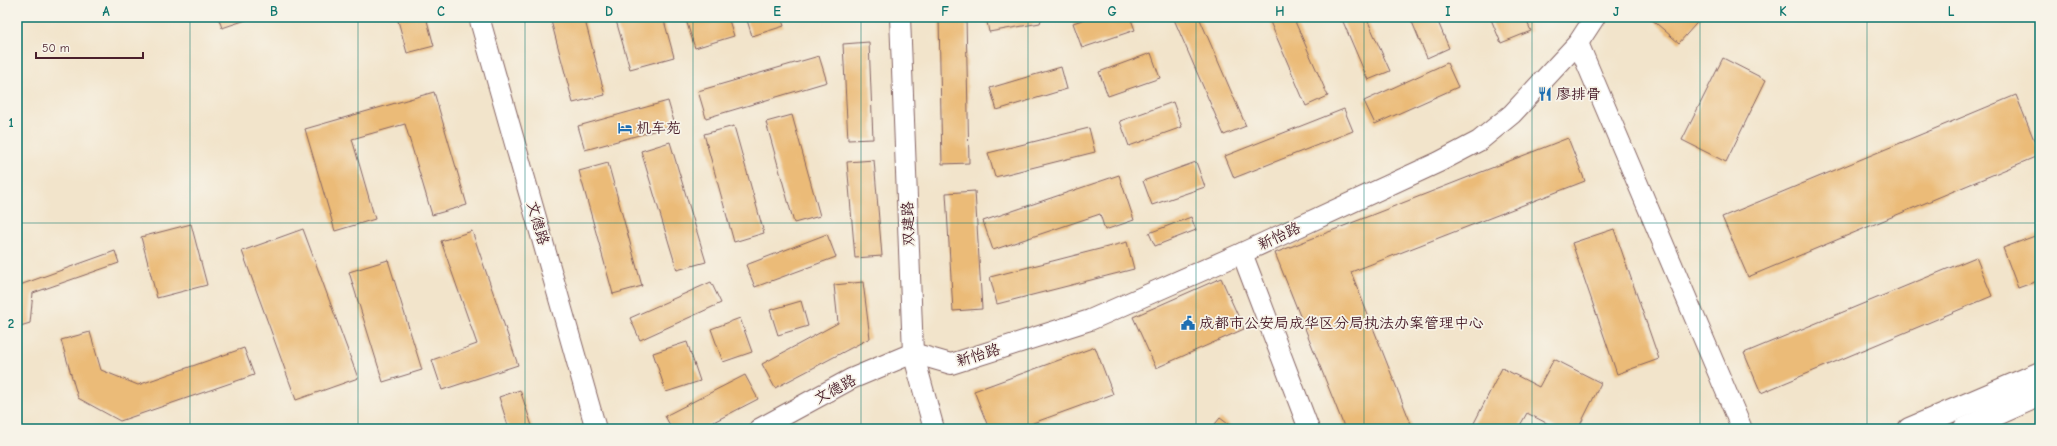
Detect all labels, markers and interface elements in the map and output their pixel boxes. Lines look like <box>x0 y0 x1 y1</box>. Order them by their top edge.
text: A <box>102 4 110 19</box>
text: B <box>270 4 278 19</box>
text: C <box>437 4 445 19</box>
text: D <box>605 4 613 19</box>
text: E <box>773 4 781 19</box>
text: F <box>941 4 949 19</box>
text: G <box>1107 4 1117 19</box>
text: H <box>1275 4 1285 19</box>
text: I <box>1445 4 1451 19</box>
text: J <box>1613 4 1619 19</box>
text: K <box>1779 4 1787 19</box>
text: L <box>1948 4 1955 19</box>
scale bar <box>36 34 143 60</box>
text: 50 m <box>42 41 70 55</box>
place label: 廖排骨 <box>1556 85 1601 103</box>
restaurant icon: 廖排骨 <box>1537 86 1553 102</box>
text: 1 <box>8 115 14 130</box>
place label: 机车苑 <box>636 119 681 137</box>
hotel icon: 机车苑 <box>617 120 633 136</box>
street label: 文德路 <box>523 199 553 247</box>
street label: 双建路 <box>898 201 918 247</box>
street label: 新怡路 <box>1255 218 1303 254</box>
place label: 成都市公安局成华区分局执法办案管理中心 <box>1199 314 1484 332</box>
public building icon: 成都市公安局成华区分局执法办案管理中心 <box>1180 315 1196 331</box>
text: 2 <box>8 316 14 331</box>
street label: 新怡路 <box>954 340 1002 370</box>
street label: 文德路 <box>811 370 859 408</box>

